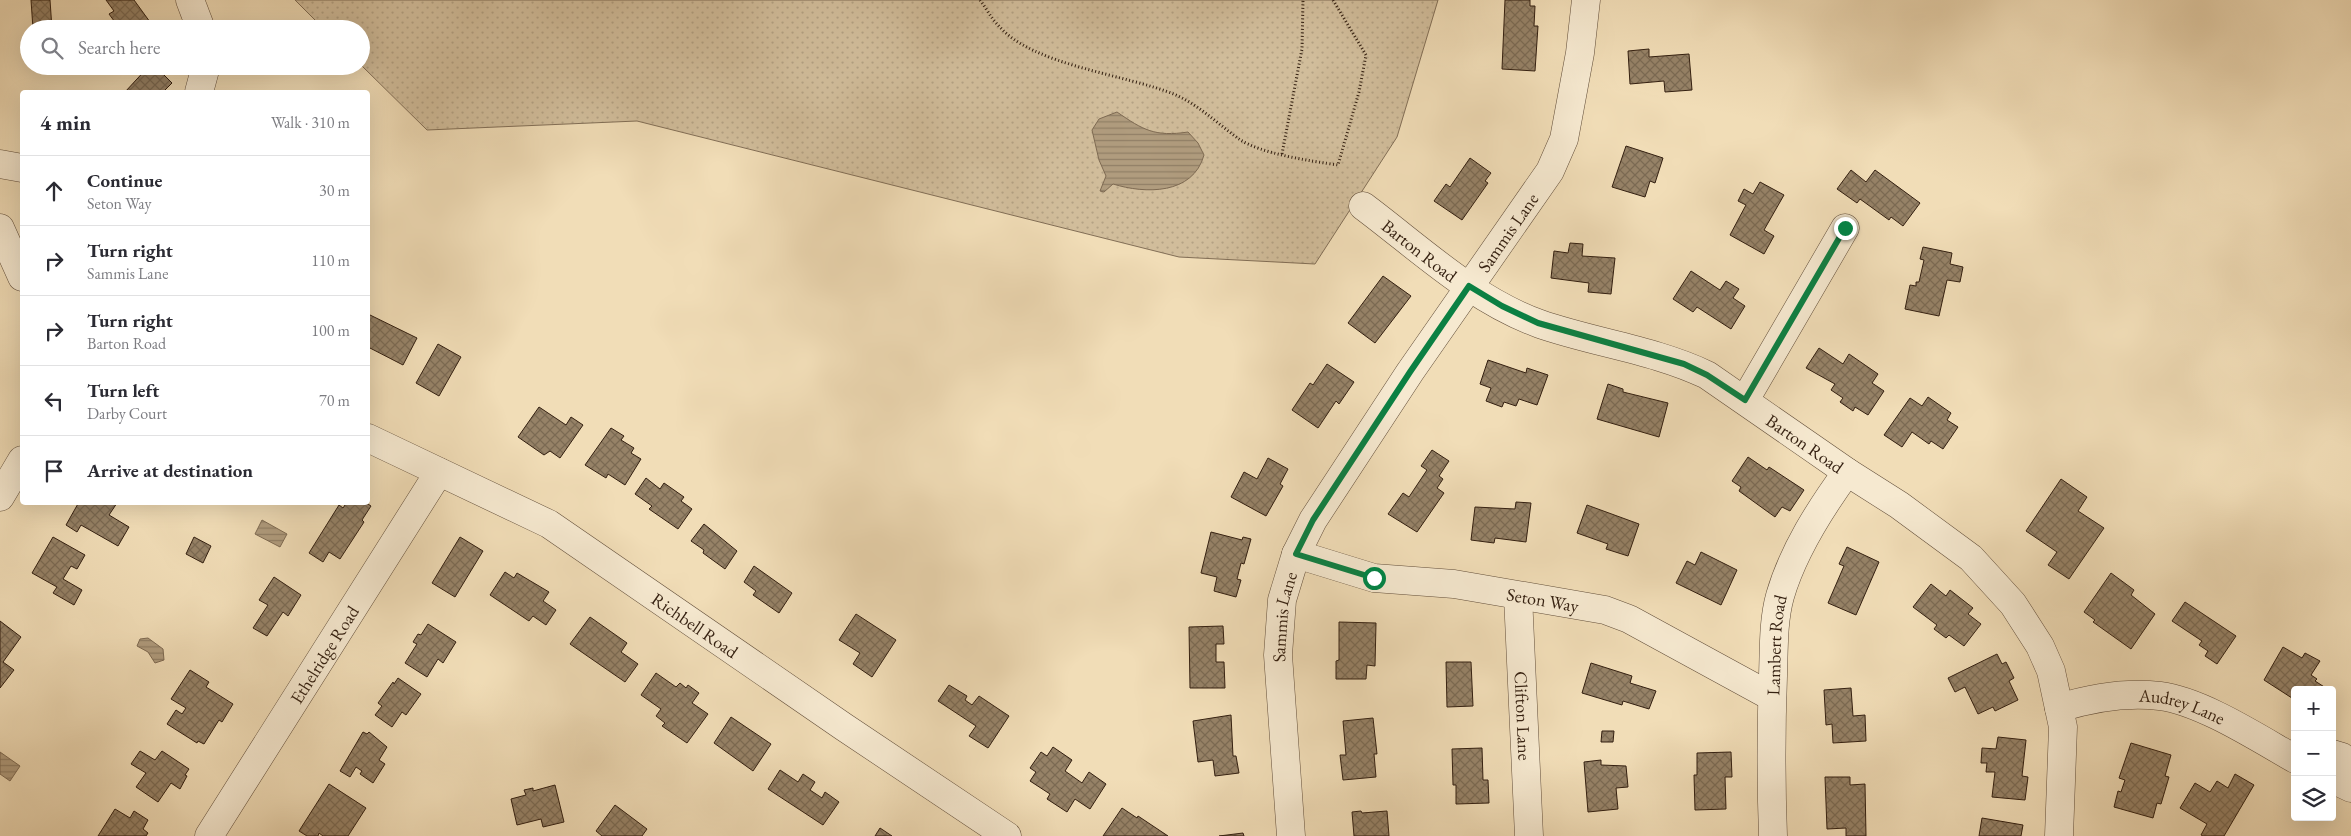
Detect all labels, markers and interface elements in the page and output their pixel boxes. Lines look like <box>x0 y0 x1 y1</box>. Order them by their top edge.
search box <box>20 20 370 75</box>
icon: search <box>38 34 66 62</box>
text: Search here <box>78 35 160 60</box>
text: 4 min <box>40 109 91 136</box>
text: Walk · 310 m <box>271 112 350 133</box>
text: Continue <box>87 168 162 193</box>
icon: ahead <box>40 177 68 205</box>
text: 30 m <box>319 180 350 201</box>
street label: Sammis Lane <box>1472 188 1543 276</box>
text: Seton Way <box>87 193 152 214</box>
street label: Barton Road <box>1378 214 1463 287</box>
route end <box>1834 217 1857 240</box>
text: Turn right <box>87 238 173 263</box>
icon: right <box>40 247 68 275</box>
text: 110 m <box>311 250 350 271</box>
text: Sammis Lane <box>87 263 168 284</box>
text: Turn right <box>87 308 173 333</box>
icon: right <box>40 317 68 345</box>
text: 100 m <box>311 320 350 341</box>
text: Barton Road <box>87 333 166 354</box>
text: Turn left <box>87 378 159 403</box>
icon: left <box>40 387 68 415</box>
text: 70 m <box>319 390 350 411</box>
text: Darby Court <box>87 403 167 424</box>
street label: Barton Road <box>1762 408 1849 478</box>
icon: arrive <box>40 457 68 485</box>
text: Arrive at destination <box>87 458 253 483</box>
route start <box>1363 567 1386 590</box>
street label: Sammis Lane <box>1266 569 1302 663</box>
street label: Seton Way <box>1505 582 1581 617</box>
street label: Richbell Road <box>648 587 744 663</box>
street label: Lambert Road <box>1761 591 1792 696</box>
street label: Ethelridge Road <box>284 600 364 708</box>
street label: Clifton Lane <box>1510 671 1537 761</box>
street label: Audrey Lane <box>2137 683 2229 729</box>
map controls <box>2291 686 2336 821</box>
button: + <box>2291 686 2336 731</box>
button: − <box>2291 731 2336 776</box>
button: layers <box>2291 776 2336 821</box>

